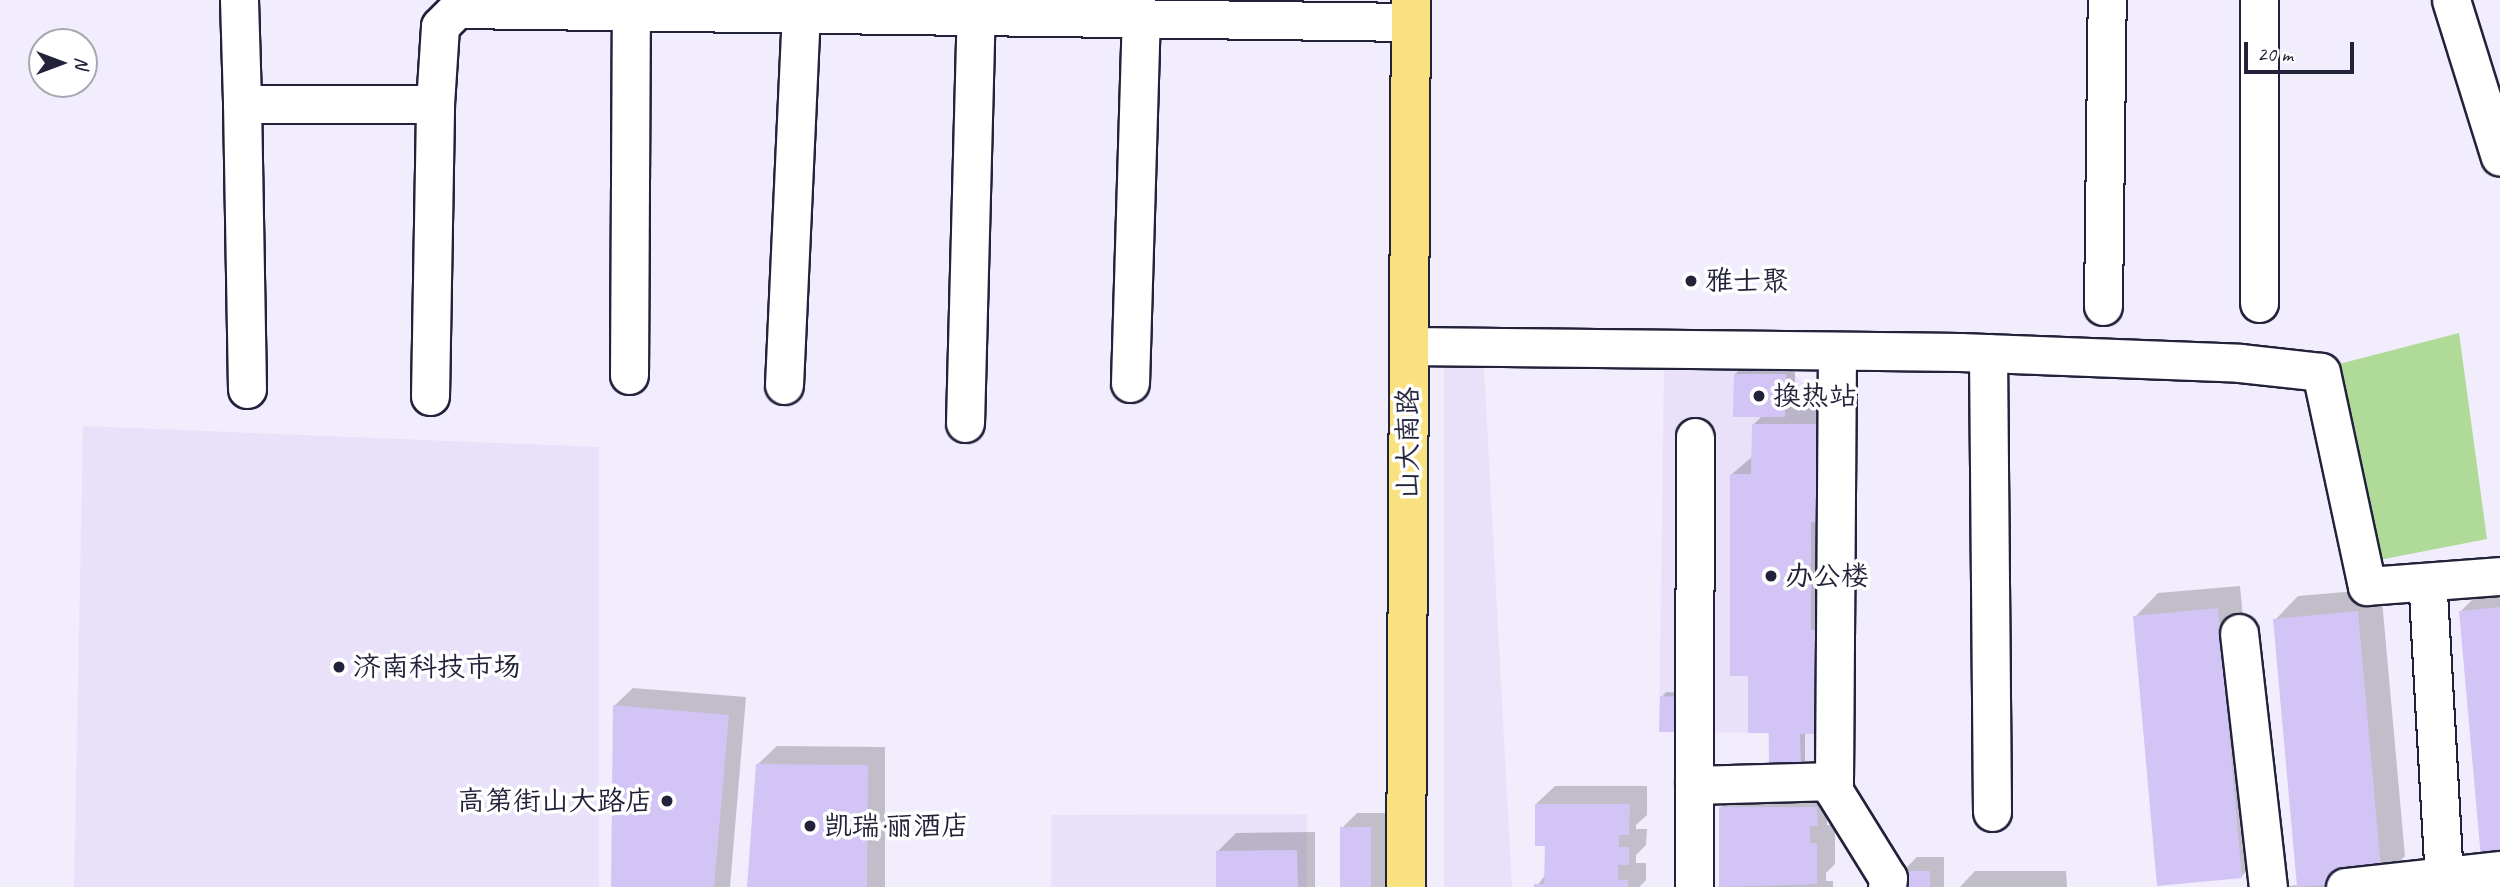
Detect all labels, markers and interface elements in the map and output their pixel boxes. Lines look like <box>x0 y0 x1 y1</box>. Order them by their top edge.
north arrow <box>28 28 98 98</box>
scale bar <box>2248 28 2358 72</box>
text: 20 m <box>2257 41 2293 67</box>
text: N <box>70 57 94 69</box>
place label: 雅士聚 <box>1705 264 1789 298</box>
marker: 雅士聚 <box>1683 273 1699 289</box>
place label: 换热站 <box>1773 379 1857 413</box>
street label: 山大南路 <box>1391 387 1425 499</box>
marker: 换热站 <box>1751 388 1767 404</box>
place label: 办公楼 <box>1785 559 1869 593</box>
marker: 办公楼 <box>1763 568 1779 584</box>
place label: 济南科技市场 <box>353 650 521 684</box>
marker: 济南科技市场 <box>331 659 347 675</box>
place label: 高第街山大路店 <box>457 784 653 818</box>
marker: 高第街山大路店 <box>659 793 675 809</box>
place label: 凯瑞·丽酒店 <box>824 809 969 843</box>
marker: 凯瑞·丽酒店 <box>802 818 818 834</box>

